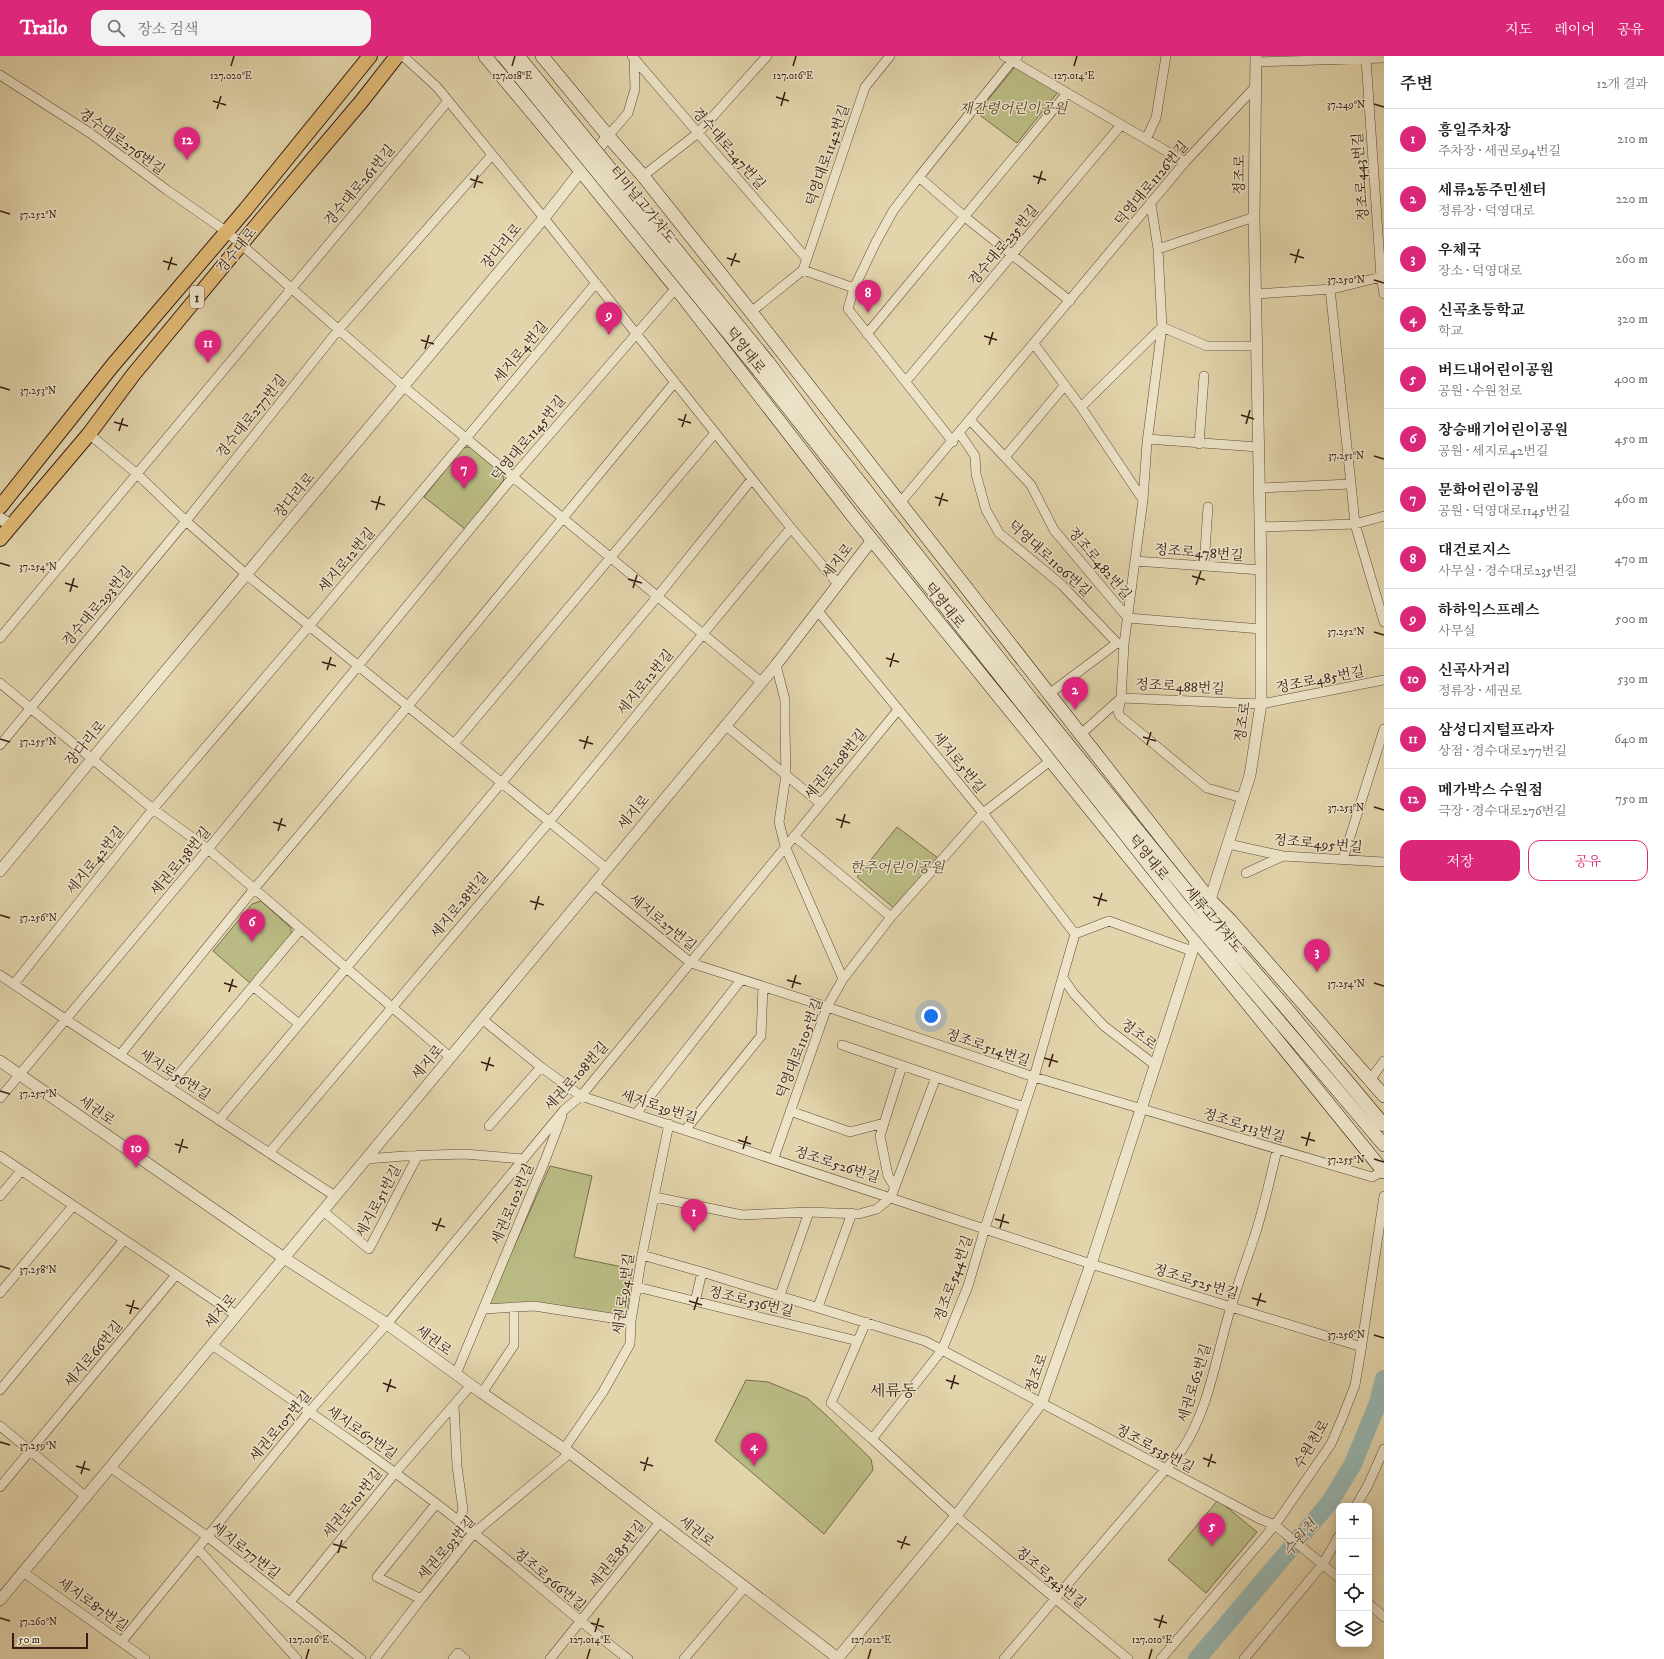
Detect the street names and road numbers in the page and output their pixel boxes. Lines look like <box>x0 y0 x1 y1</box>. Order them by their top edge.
street label: 덕영대로1142번길 <box>802 102 854 209</box>
street label: 경수대로276번길 <box>75 104 168 179</box>
street label: 경수대로247번길 <box>688 104 769 193</box>
street label: 정조로443번길 <box>1349 132 1373 222</box>
street label: 덕영대로1126번길 <box>1111 137 1193 230</box>
street label: 경수대로261번길 <box>321 141 399 230</box>
street label: 정조로 <box>1231 154 1249 195</box>
street label: 터미널고가차도 <box>605 162 679 247</box>
street label: 경수대로235번길 <box>965 201 1043 290</box>
street label: 장다리로 <box>477 220 526 273</box>
street label: 경수대로 <box>213 224 261 277</box>
road number: 1 <box>190 286 204 308</box>
street label: 세지로4번길 <box>490 318 552 387</box>
street label: 덕영대로 <box>721 324 769 378</box>
street label: 경수대로277번길 <box>213 371 291 462</box>
street label: 덕영대로1145번길 <box>488 392 570 485</box>
street label: 장다리로 <box>270 469 319 522</box>
street label: 덕영대로1106번길 <box>1004 517 1095 601</box>
street label: 세지로12번길 <box>314 524 379 597</box>
street label: 정조로482번길 <box>1064 524 1135 604</box>
street label: 세지로 <box>818 540 858 583</box>
street label: 정조로478번길 <box>1154 541 1244 565</box>
street label: 경수대로293번길 <box>59 562 137 651</box>
street label: 덕영대로 <box>920 579 969 633</box>
street label: 세지로12번길 <box>614 646 678 719</box>
street label: 정조로485번길 <box>1274 663 1366 697</box>
street label: 정조로488번길 <box>1135 676 1225 698</box>
street label: 정조로 <box>1231 700 1255 743</box>
street label: 장다리로 <box>61 717 110 770</box>
street label: 세권로108번길 <box>801 725 871 804</box>
street label: 세지로5번길 <box>928 728 989 797</box>
street label: 세지로 <box>614 791 654 834</box>
street label: 세지로42번길 <box>63 823 129 898</box>
street label: 세권로138번길 <box>147 823 215 900</box>
street label: 덕영대로 <box>1124 831 1173 885</box>
street label: 정조로495번길 <box>1272 831 1363 857</box>
street label: 세지로28번길 <box>427 869 493 943</box>
street label: 세류고가차도 <box>1180 883 1247 957</box>
street label: 세지로27번길 <box>625 890 700 955</box>
street label: 덕영대로1105번길 <box>773 996 827 1101</box>
street label: 정조로 <box>1117 1015 1160 1054</box>
street label: 정조로514번길 <box>943 1025 1032 1071</box>
street label: 세권로108번길 <box>541 1038 613 1115</box>
street label: 세지로 <box>408 1041 448 1084</box>
street label: 세지로56번길 <box>135 1045 214 1105</box>
street label: 세지로39번길 <box>618 1086 699 1128</box>
street label: 세권로 <box>75 1092 119 1130</box>
street label: 정조로513번길 <box>1200 1105 1287 1147</box>
street label: 정조로526번길 <box>792 1143 882 1187</box>
street label: 세권로102번길 <box>488 1161 538 1248</box>
street label: 세지로51번길 <box>352 1162 406 1241</box>
street label: 정조로544번길 <box>931 1233 977 1324</box>
street label: 세권로94번길 <box>609 1252 639 1336</box>
street label: 정조로525번길 <box>1151 1260 1241 1303</box>
street label: 정조로536번길 <box>706 1283 795 1321</box>
street label: 세지로 <box>201 1290 241 1333</box>
street label: 세지로66번길 <box>60 1317 127 1392</box>
street label: 세권로 <box>412 1322 455 1360</box>
street label: 세권로62번길 <box>1174 1342 1216 1425</box>
street label: 정조로 <box>1022 1351 1052 1395</box>
street label: 세권로107번길 <box>246 1387 316 1466</box>
street label: 세지로67번길 <box>323 1402 400 1464</box>
street label: 수원천로 <box>1290 1416 1334 1472</box>
street label: 정조로535번길 <box>1112 1421 1197 1477</box>
street label: 세권로101번길 <box>319 1465 387 1542</box>
street label: 세권로 <box>675 1512 718 1552</box>
street label: 세권로93번길 <box>414 1513 480 1585</box>
street label: 세권로85번길 <box>586 1517 650 1592</box>
street label: 세지로77번길 <box>207 1518 283 1583</box>
street label: 정조로543번길 <box>1011 1543 1090 1613</box>
street label: 정조로566번길 <box>509 1544 589 1615</box>
street label: 세지로87번길 <box>54 1574 131 1636</box>

